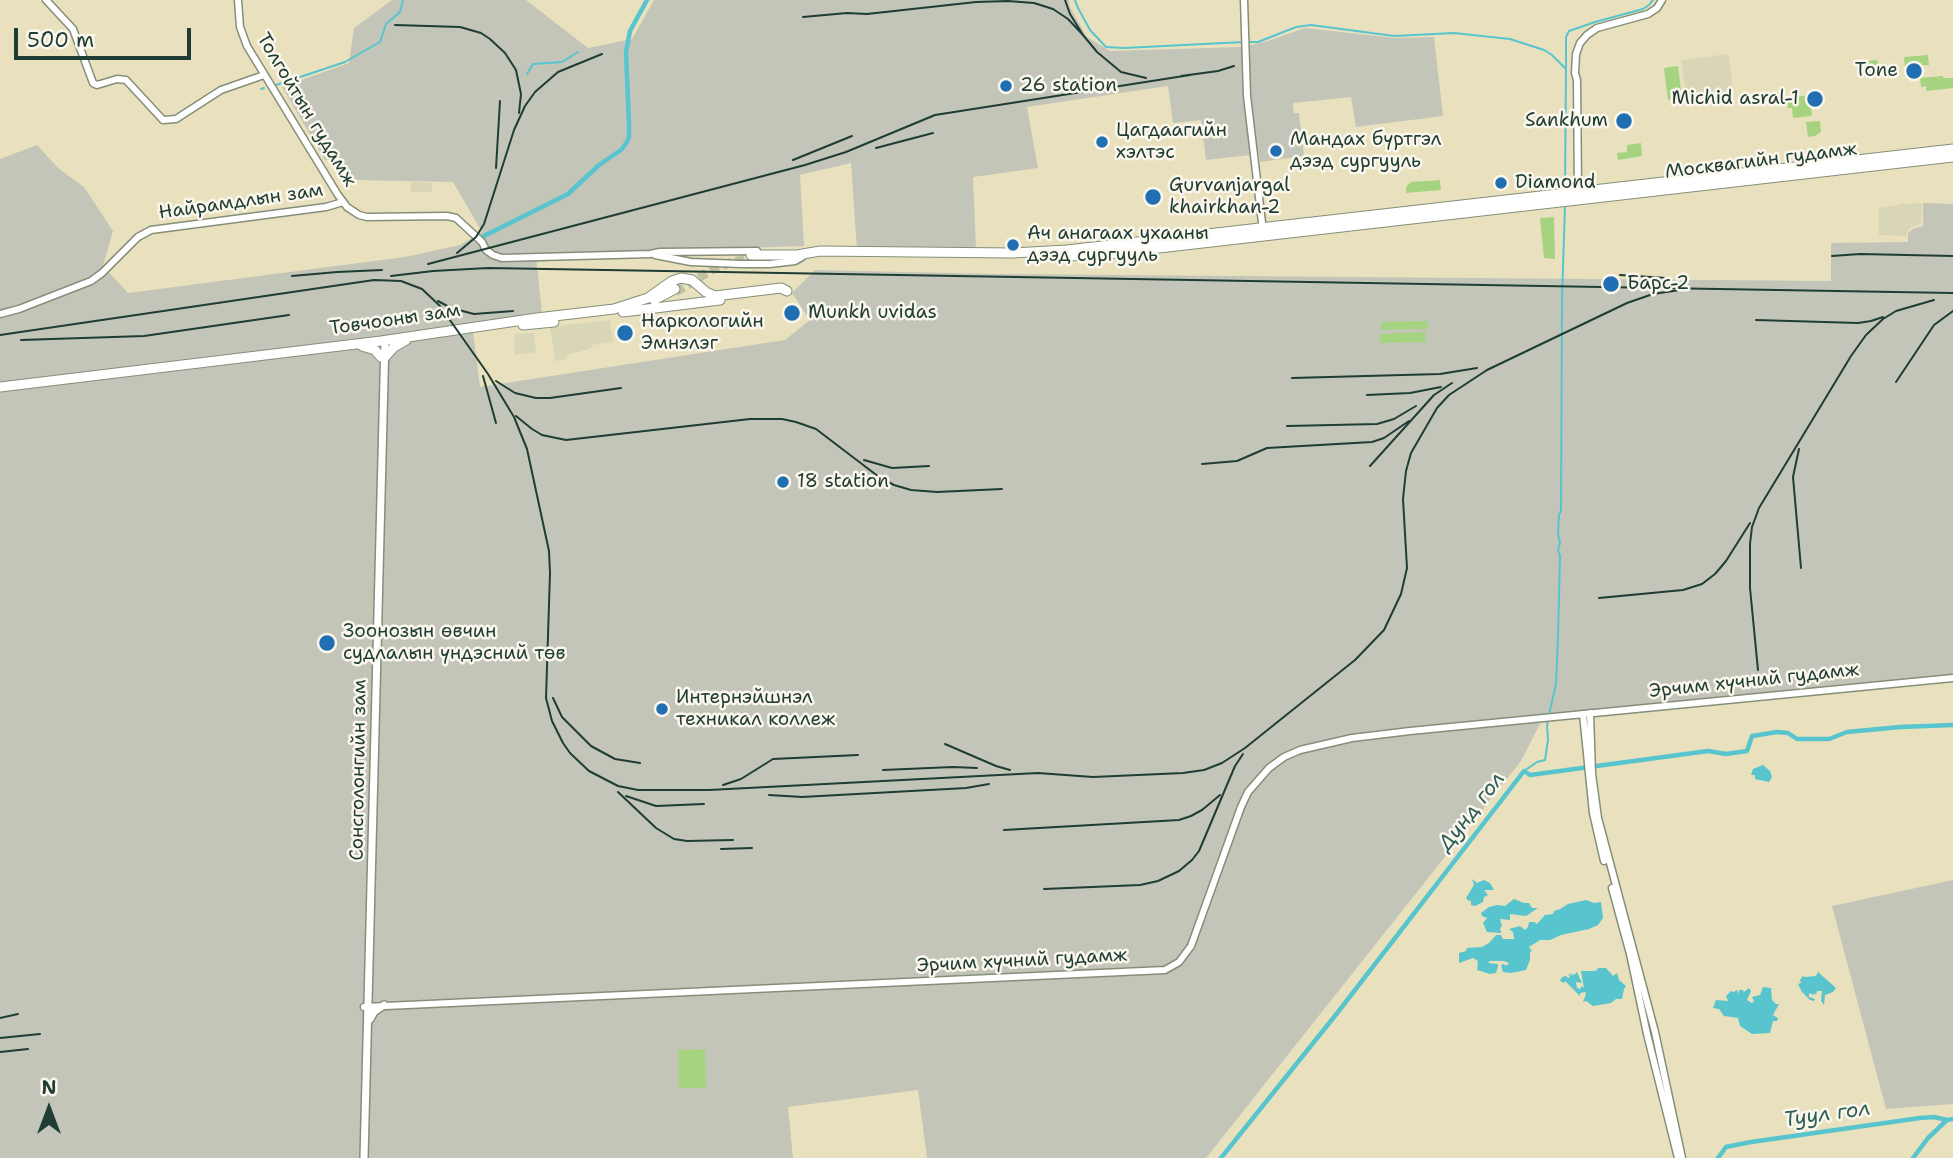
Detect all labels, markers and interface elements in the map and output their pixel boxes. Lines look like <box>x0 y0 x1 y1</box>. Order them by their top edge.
scale bar <box>18 14 194 58</box>
text: 500 m <box>27 26 94 54</box>
street label: Толгойтын гудамж <box>251 29 361 191</box>
place label: Tone <box>1855 60 1898 82</box>
marker: Tone <box>1904 61 1924 81</box>
place label: 26 station <box>1020 75 1117 97</box>
marker: 26 station <box>998 78 1014 94</box>
place label: Michid asral-1 <box>1671 88 1799 110</box>
marker: Michid asral-1 <box>1805 89 1825 109</box>
place label: Sankhum <box>1525 110 1608 132</box>
marker: Sankhum <box>1614 111 1634 131</box>
place label: Цагдаагийн хэлтэс <box>1116 120 1227 164</box>
place label: Мандах бүртгэл дээд сургууль <box>1290 129 1441 173</box>
marker: Цагдаагийн хэлтэс <box>1094 134 1110 150</box>
street label: Москвагийн гудамж <box>1664 138 1858 184</box>
marker: Мандах бүртгэл дээд сургууль <box>1268 143 1284 159</box>
place label: Diamond <box>1515 172 1596 194</box>
place label: Gurvanjargal khairkhan-2 <box>1169 175 1290 219</box>
marker: Diamond <box>1493 175 1509 191</box>
street label: Найрамдлын зам <box>157 179 325 225</box>
marker: Gurvanjargal khairkhan-2 <box>1143 187 1163 207</box>
place label: Ач анагаах ухааны дээд сургууль <box>1027 223 1209 267</box>
marker: Ач анагаах ухааны дээд сургууль <box>1005 237 1021 253</box>
place label: Барс-2 <box>1627 273 1689 295</box>
marker: Барс-2 <box>1601 274 1621 294</box>
street label: Товчооны зам <box>328 300 462 340</box>
place label: Munkh uvidas <box>808 302 937 324</box>
marker: Munkh uvidas <box>782 303 802 323</box>
place label: Наркологийн Эмнэлэг <box>641 311 764 355</box>
marker: Наркологийн Эмнэлэг <box>615 323 635 343</box>
place label: 18 station <box>797 471 889 493</box>
marker: 18 station <box>775 474 791 490</box>
place label: Зоонозын өвчин судлалын үндэсний төв <box>343 621 566 665</box>
marker: Зоонозын өвчин судлалын үндэсний төв <box>317 633 337 653</box>
street label: Эрчим хүчний гудамж <box>1648 659 1860 703</box>
street label: Сонсголонгийн зам <box>346 679 372 861</box>
place label: Интернэйшнэл техникал коллеж <box>676 687 835 731</box>
marker: Интернэйшнэл техникал коллеж <box>654 701 670 717</box>
water label: Дунд гол <box>1433 767 1511 857</box>
street label: Эрчим хүчний гудамж <box>916 944 1128 978</box>
north arrow <box>14 1074 84 1144</box>
text: N <box>41 1075 57 1100</box>
water label: Туул гол <box>1782 1096 1872 1134</box>

